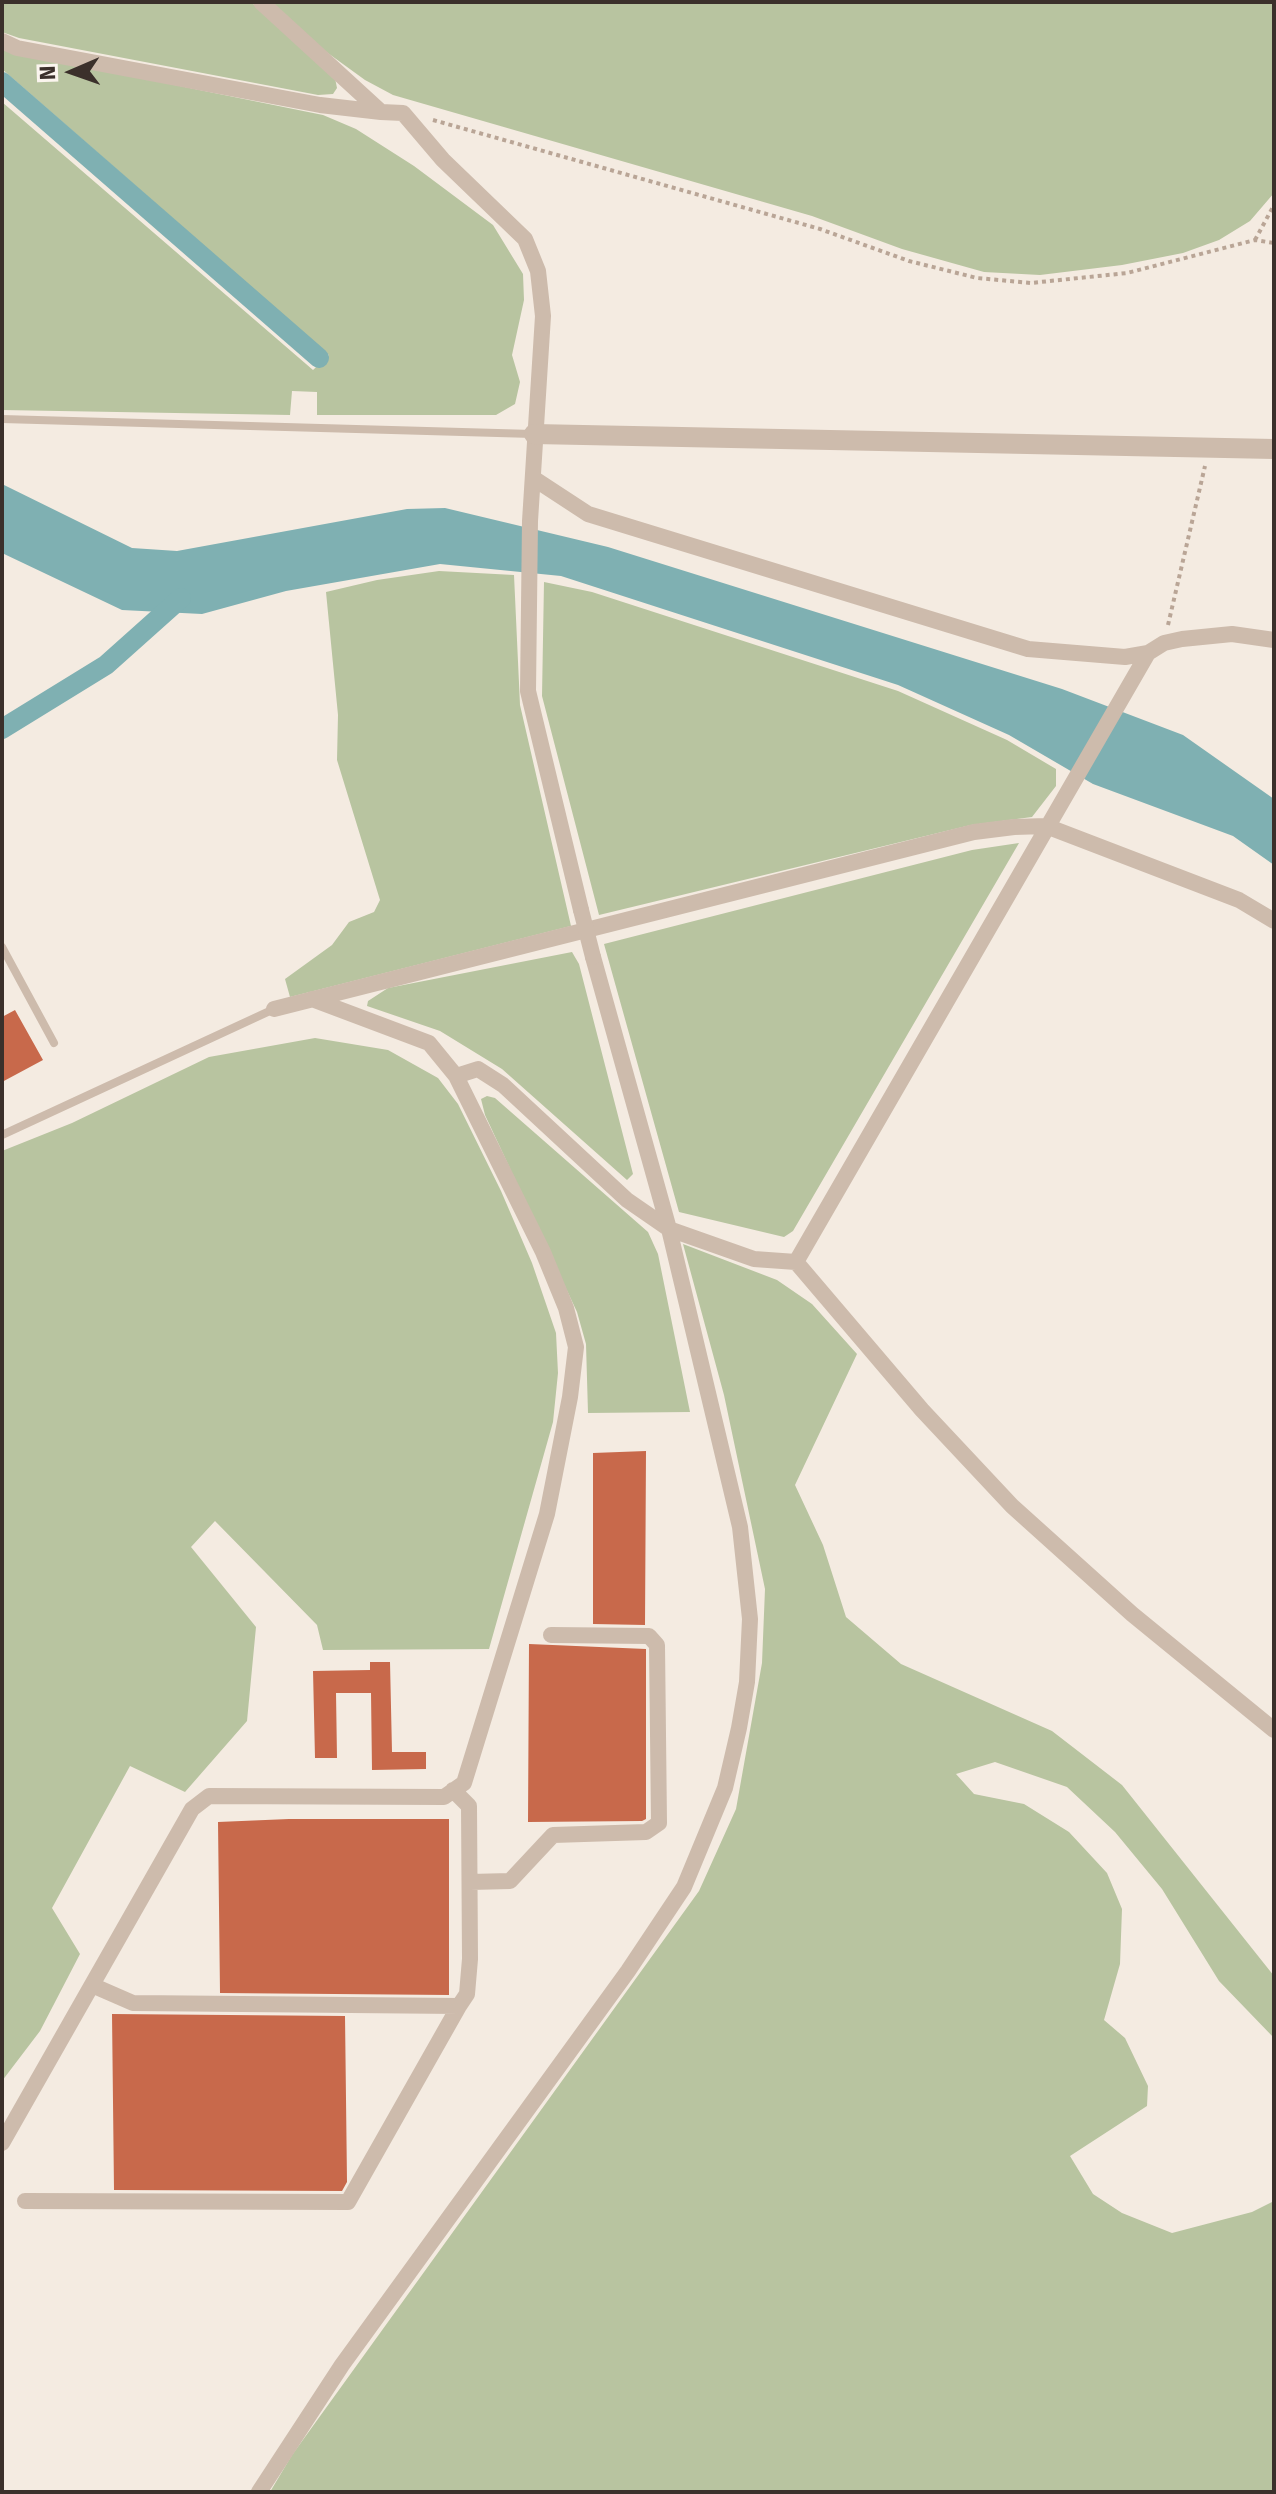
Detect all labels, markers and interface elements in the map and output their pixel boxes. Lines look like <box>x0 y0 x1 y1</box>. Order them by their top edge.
north arrow <box>32 32 112 112</box>
text: N <box>34 65 61 81</box>

